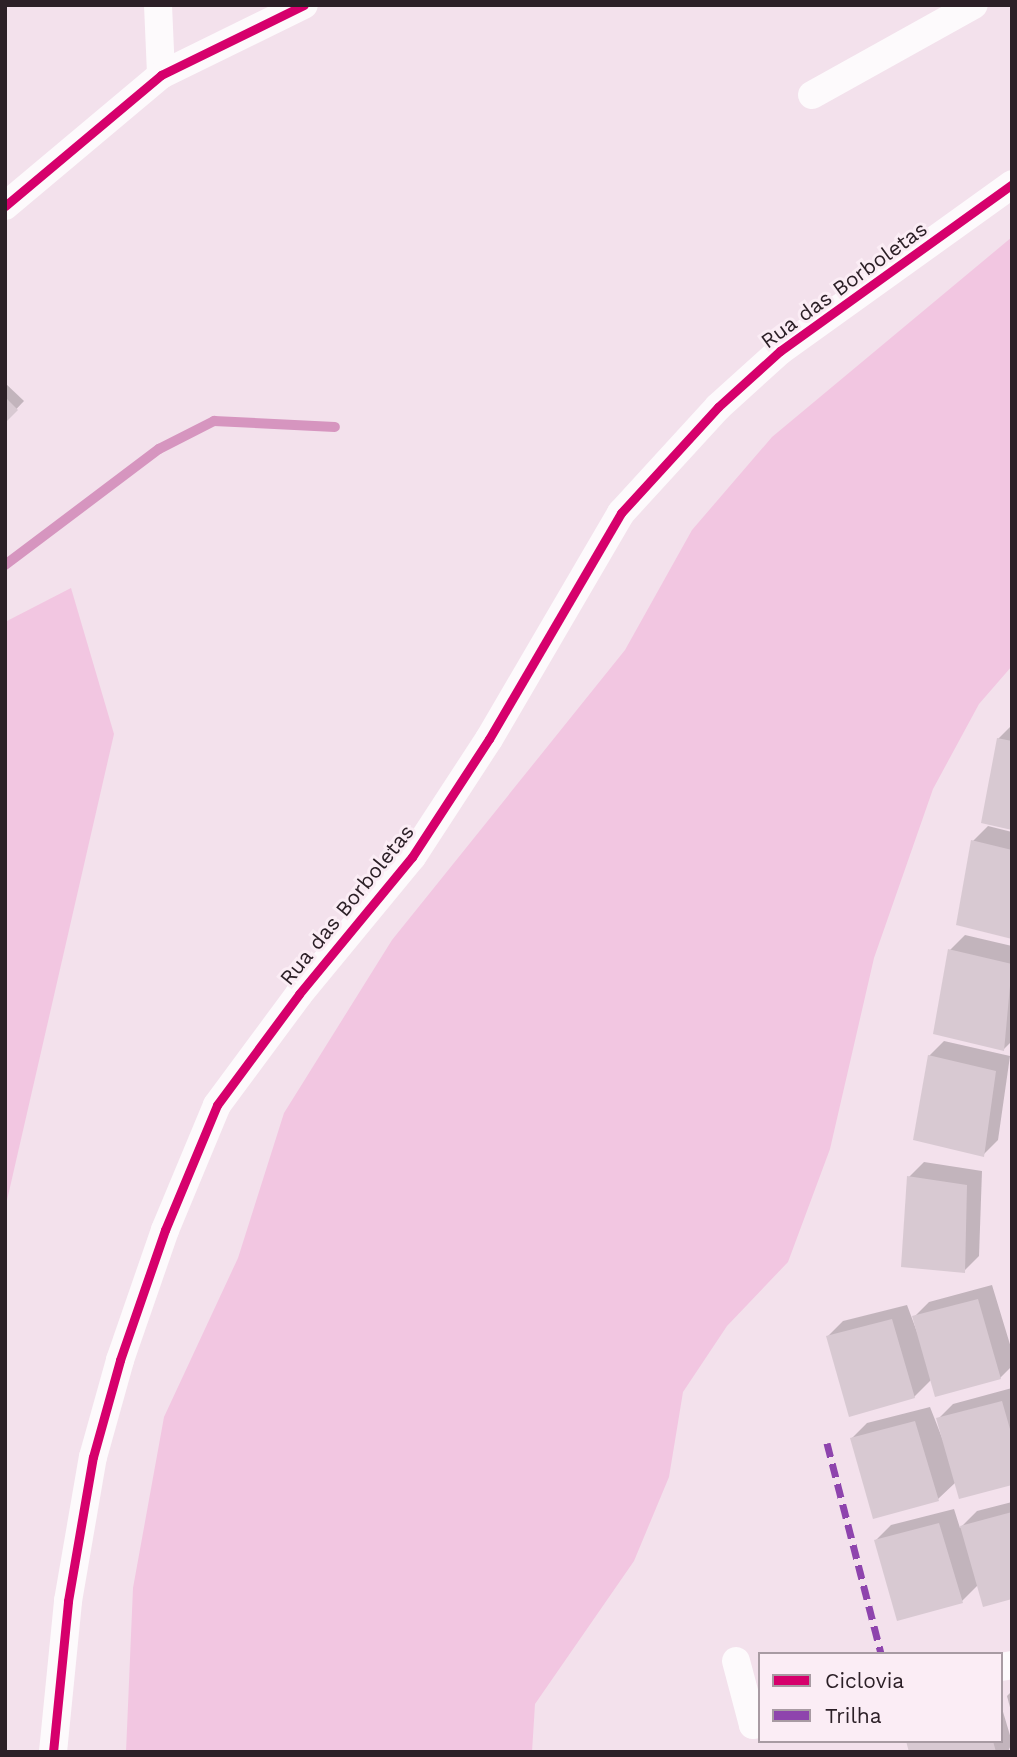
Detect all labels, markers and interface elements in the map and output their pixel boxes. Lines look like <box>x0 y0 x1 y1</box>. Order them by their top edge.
street label: Rua das Borboletas <box>756 216 932 354</box>
street label: Rua das Borboletas <box>274 819 420 991</box>
legend <box>758 1652 1003 1743</box>
text: Ciclovia <box>825 1668 904 1693</box>
text: Trilha <box>825 1703 882 1728</box>

